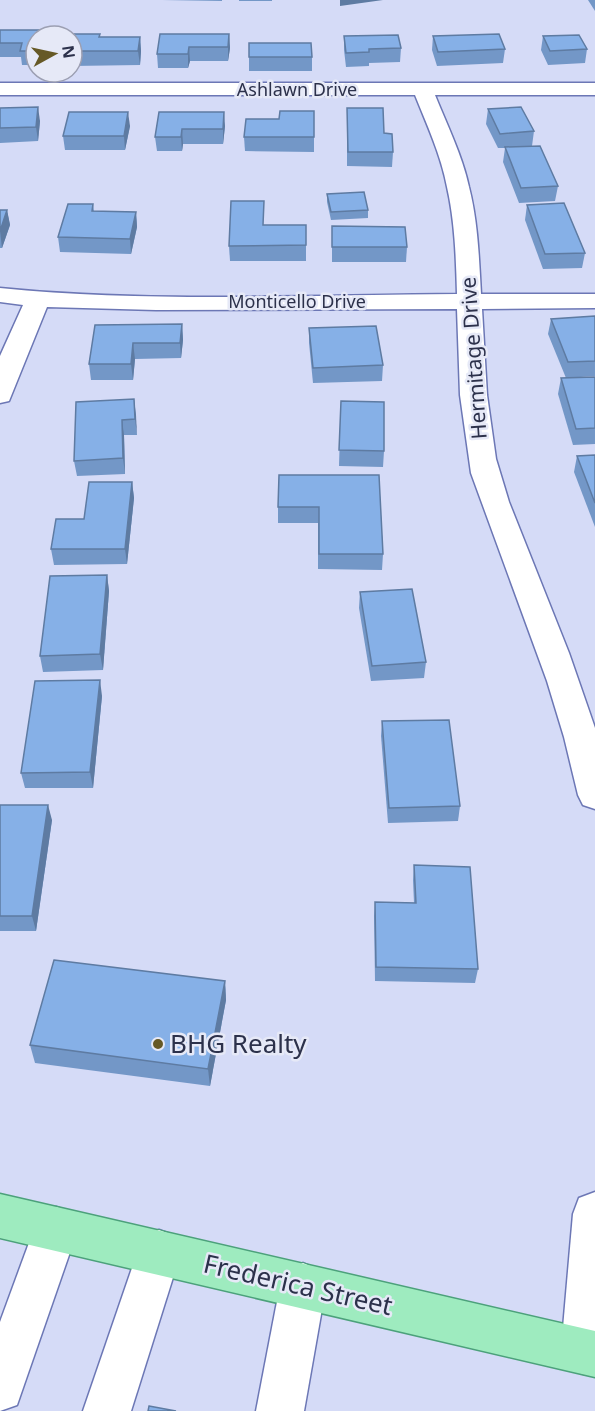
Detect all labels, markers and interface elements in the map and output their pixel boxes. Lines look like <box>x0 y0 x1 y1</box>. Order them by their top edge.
north arrow <box>24 24 84 84</box>
text: N <box>57 44 81 60</box>
street label: Ashlawn Drive <box>237 77 357 101</box>
street label: Hermitage Drive <box>453 276 493 440</box>
street label: Monticello Drive <box>228 289 366 313</box>
place label: BHG Realty <box>170 1025 307 1061</box>
marker: BHG Realty <box>151 1037 165 1051</box>
street label: Frederica Street <box>200 1245 396 1323</box>

